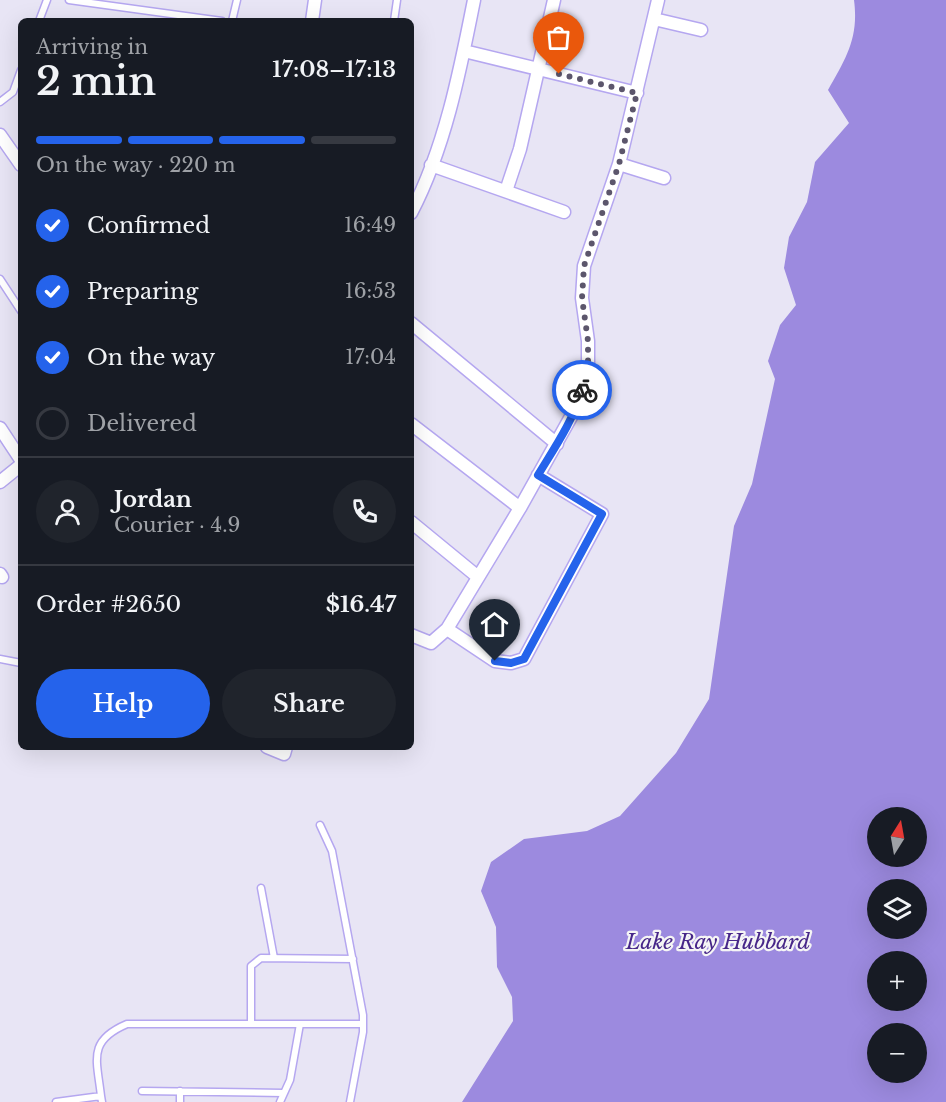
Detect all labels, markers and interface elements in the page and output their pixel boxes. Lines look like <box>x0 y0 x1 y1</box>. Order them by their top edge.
pin <box>533 12 584 74</box>
icon: bag <box>542 21 575 54</box>
text: Arriving in <box>36 35 148 59</box>
text: 17:08–17:13 <box>272 56 396 83</box>
text: 2 min <box>36 57 156 106</box>
text: On the way · 220 m <box>36 153 235 177</box>
icon: check <box>36 209 69 242</box>
text: Confirmed <box>87 212 210 239</box>
text: 16:49 <box>344 213 396 237</box>
icon: check <box>36 275 69 308</box>
text: Preparing <box>87 278 198 305</box>
text: 16:53 <box>345 279 396 303</box>
icon: check <box>36 341 69 374</box>
text: On the way <box>87 344 215 371</box>
text: 17:04 <box>345 345 396 369</box>
courier <box>552 360 612 420</box>
icon: bike <box>566 374 599 407</box>
text: Delivered <box>87 410 197 437</box>
button: person <box>36 480 99 543</box>
button: phone <box>333 480 396 543</box>
text: Jordan <box>114 486 192 513</box>
text: Courier · 4.9 <box>114 513 240 537</box>
text: Order #2650 <box>36 591 181 618</box>
text: $16.47 <box>326 591 396 618</box>
pin <box>469 599 520 661</box>
icon: home <box>478 608 511 641</box>
button: Help <box>36 669 210 738</box>
button: Share <box>222 669 396 738</box>
north arrow <box>867 807 927 867</box>
map controls <box>867 807 927 1083</box>
button: layers <box>867 879 927 939</box>
water label: Lake Ray Hubbard <box>625 929 811 955</box>
button: + <box>867 951 927 1011</box>
button: − <box>867 1023 927 1083</box>

